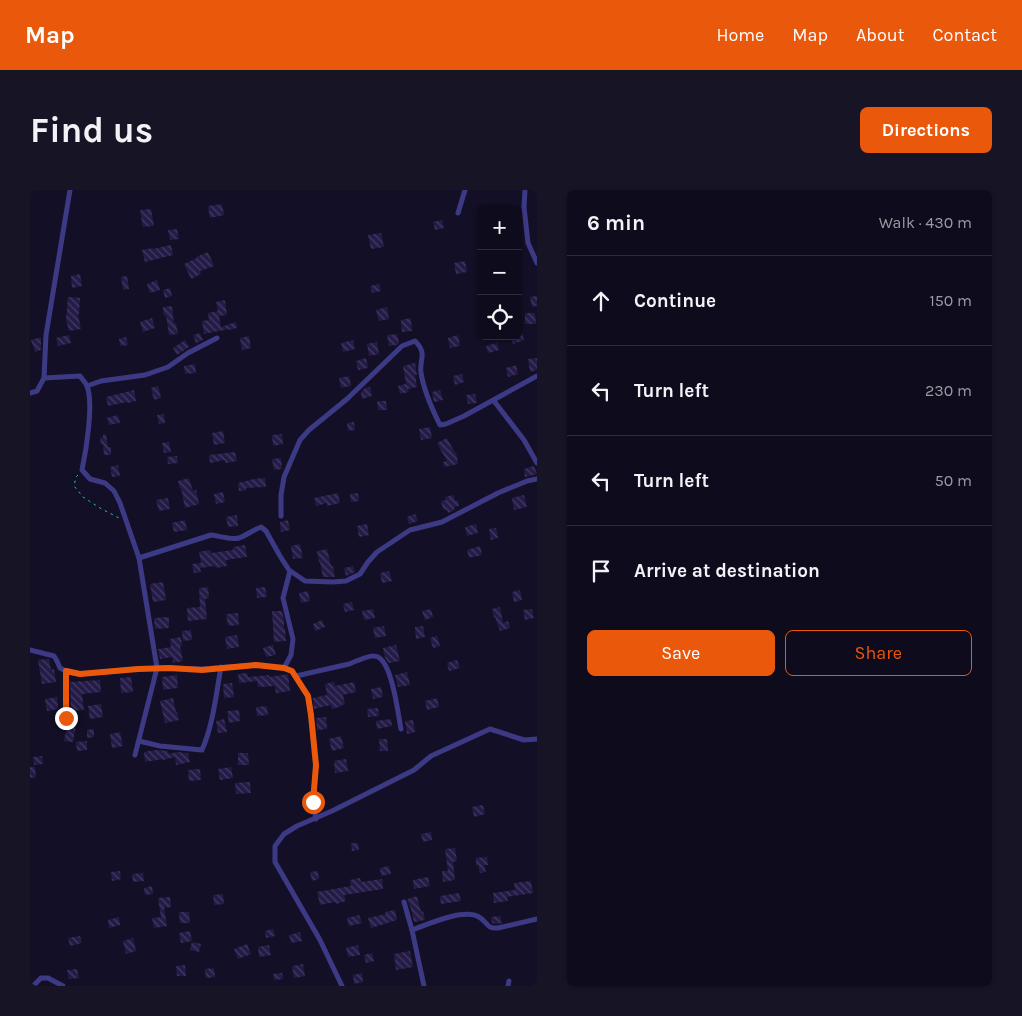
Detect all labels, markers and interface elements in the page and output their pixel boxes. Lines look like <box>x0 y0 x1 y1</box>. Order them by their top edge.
text: Map <box>25 21 75 49</box>
text: Home <box>716 24 764 46</box>
text: Map <box>792 24 828 46</box>
text: About <box>856 24 905 46</box>
text: Contact <box>933 24 997 46</box>
button: Directions <box>860 107 992 153</box>
text: Find us <box>30 110 153 151</box>
map controls <box>477 205 522 340</box>
button: + <box>477 205 522 250</box>
text: 6 min <box>587 211 645 235</box>
text: Walk · 430 m <box>879 213 972 232</box>
button: − <box>477 250 522 295</box>
icon: ahead <box>587 287 615 315</box>
text: Continue <box>634 290 716 312</box>
text: 150 m <box>929 291 972 310</box>
button: locate <box>477 295 522 340</box>
icon: left <box>587 377 615 405</box>
text: Turn left <box>634 380 709 402</box>
text: 230 m <box>925 381 972 400</box>
icon: left <box>587 467 615 495</box>
text: Turn left <box>634 470 709 492</box>
text: 50 m <box>935 471 972 490</box>
icon: arrive <box>587 557 615 585</box>
text: Arrive at destination <box>634 560 820 582</box>
button: Save <box>587 630 775 676</box>
button: Share <box>785 630 972 676</box>
route end <box>55 707 78 730</box>
route start <box>302 791 325 814</box>

